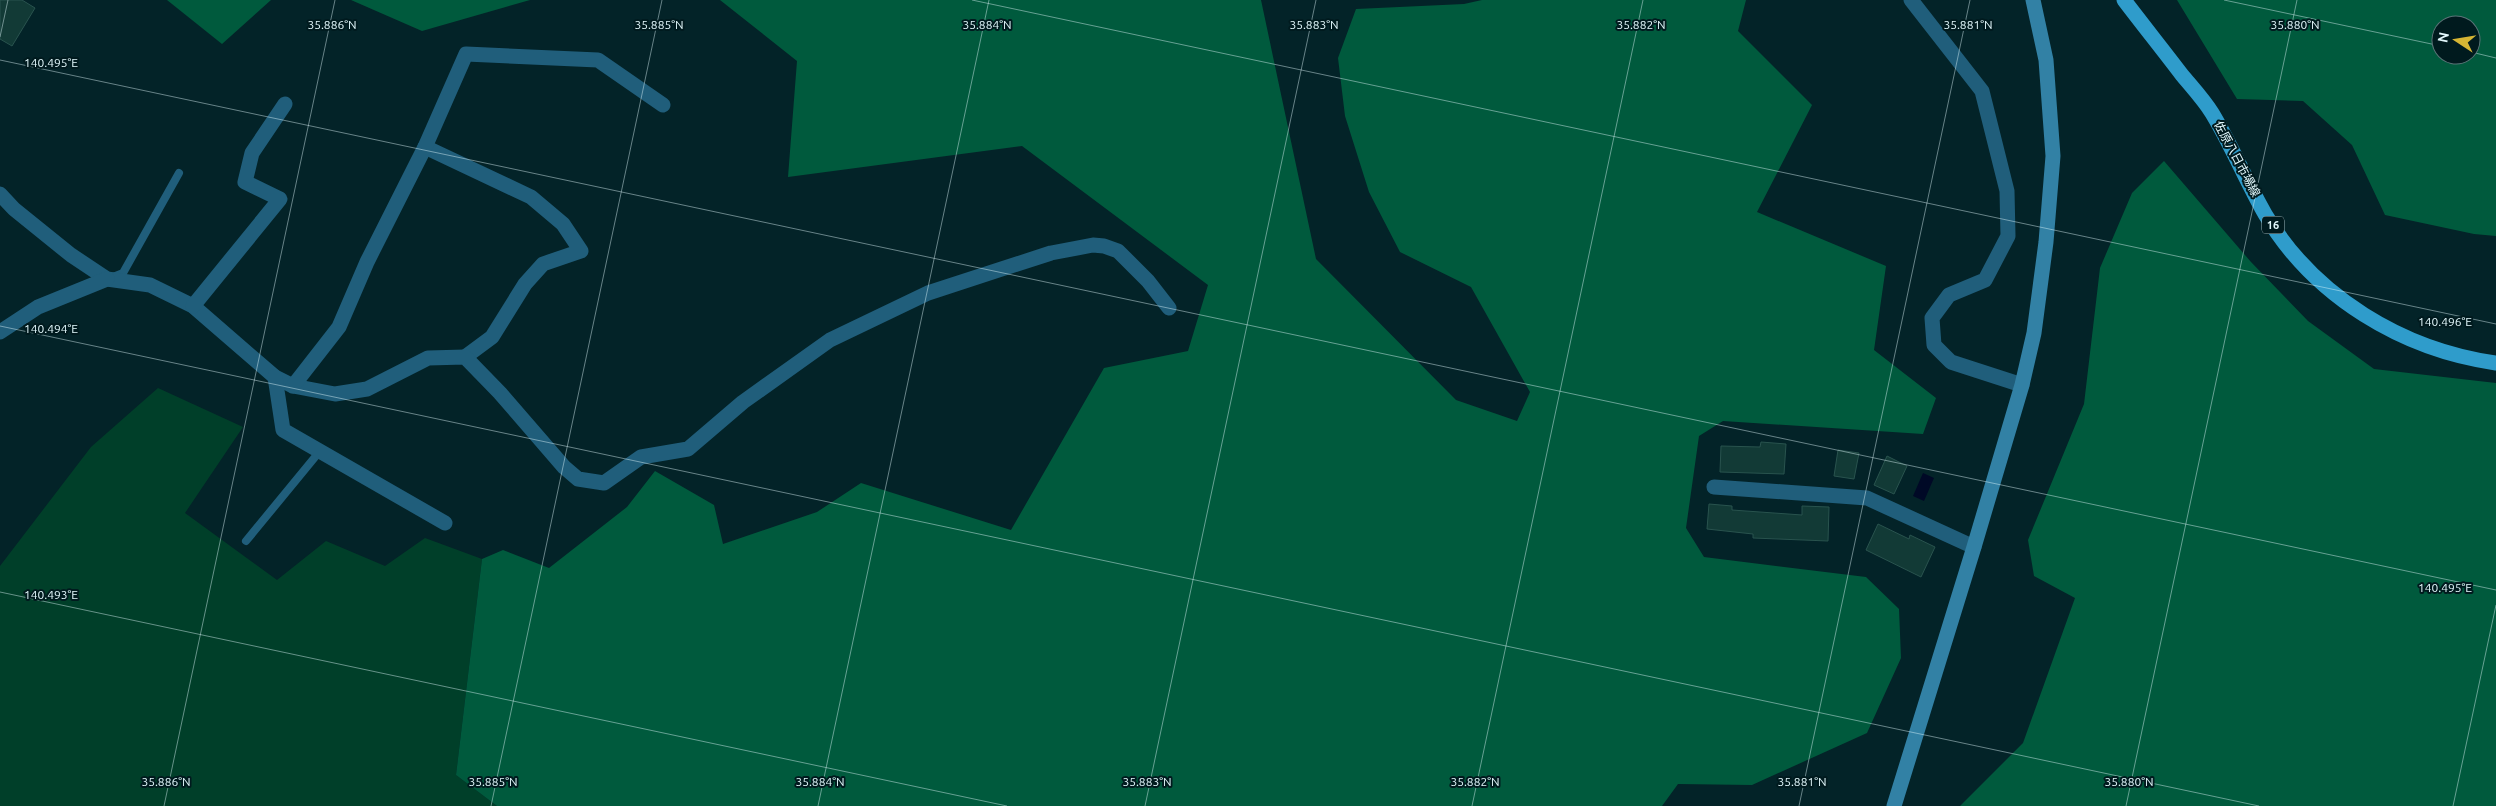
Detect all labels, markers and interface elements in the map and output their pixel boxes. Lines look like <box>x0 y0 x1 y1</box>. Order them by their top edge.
north arrow <box>2431 15 2481 65</box>
text: 35.886°N <box>307 18 357 31</box>
text: 35.885°N <box>634 18 684 31</box>
text: 35.884°N <box>962 18 1012 31</box>
text: 35.883°N <box>1289 18 1339 31</box>
text: 35.882°N <box>1616 18 1666 31</box>
text: 35.881°N <box>1943 18 1993 31</box>
text: 35.880°N <box>2270 18 2320 31</box>
text: N <box>2434 31 2452 44</box>
text: 140.495°E <box>24 56 78 69</box>
street label: 佐原八日市場線 <box>2212 119 2263 199</box>
road number: 16 <box>2262 216 2284 234</box>
text: 140.496°E <box>2418 315 2472 328</box>
text: 140.494°E <box>24 322 78 335</box>
text: 140.495°E <box>2418 581 2472 594</box>
text: 140.493°E <box>24 588 78 601</box>
text: 35.886°N <box>141 775 191 788</box>
text: 35.885°N <box>468 775 518 788</box>
text: 35.884°N <box>795 775 845 788</box>
text: 35.883°N <box>1122 775 1172 788</box>
text: 35.882°N <box>1450 775 1500 788</box>
text: 35.881°N <box>1777 775 1827 788</box>
text: 35.880°N <box>2104 775 2154 788</box>

